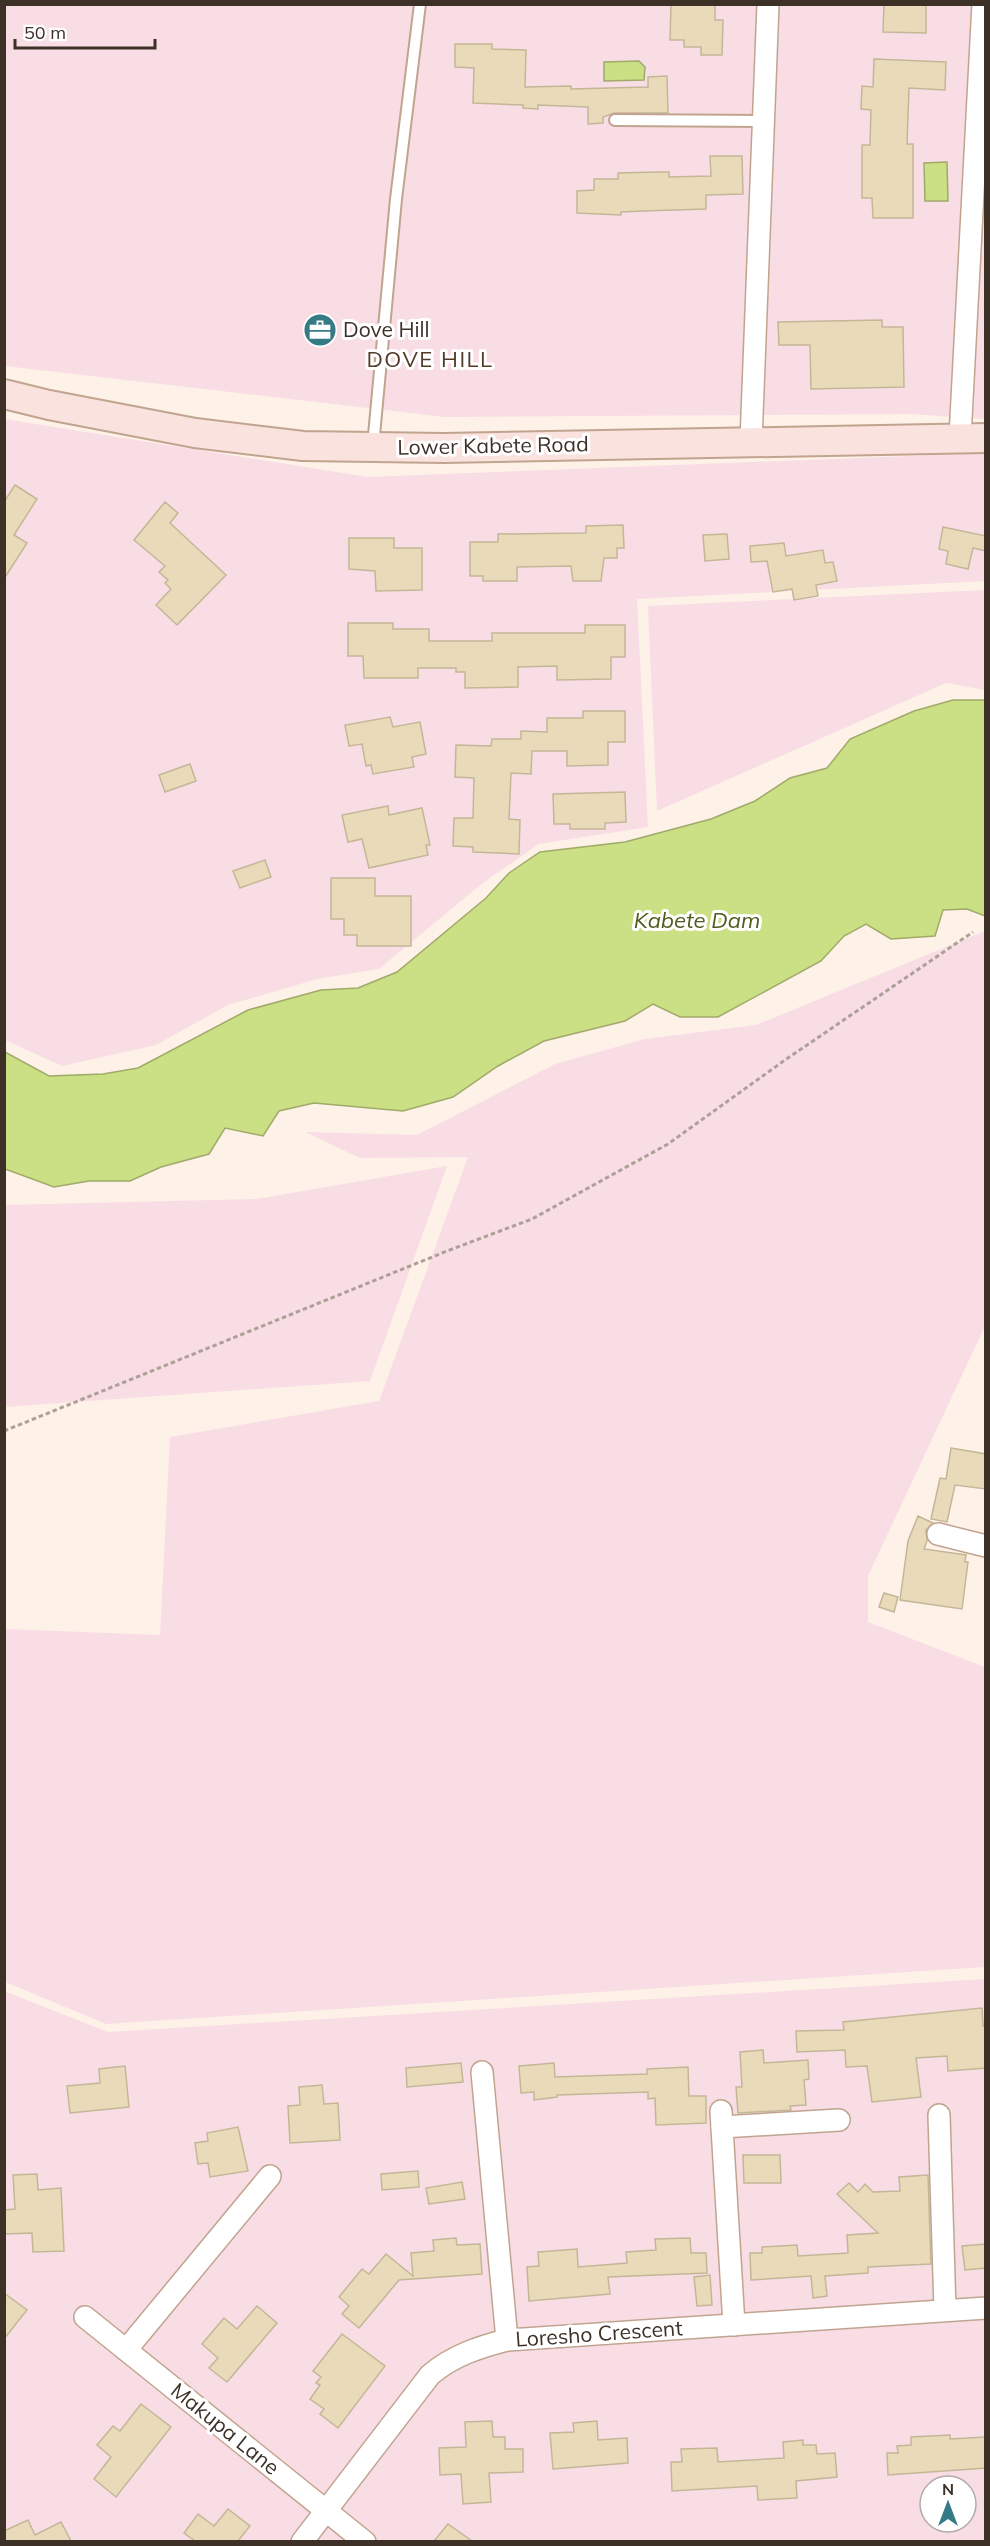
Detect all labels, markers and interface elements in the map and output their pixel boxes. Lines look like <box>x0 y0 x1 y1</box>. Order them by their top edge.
scale bar <box>15 12 154 50</box>
text: 50 m <box>24 21 66 44</box>
office icon: Dove Hill <box>302 312 338 348</box>
place label: Dove Hill <box>343 316 430 342</box>
district label: DOVE HILL <box>366 345 494 373</box>
street label: Lower Kabete Road <box>397 430 589 460</box>
water label: Kabete Dam <box>634 906 760 934</box>
street label: Loresho Crescent <box>515 2314 683 2352</box>
street label: Makupa Lane <box>166 2377 285 2480</box>
north arrow <box>918 2474 978 2534</box>
text: N <box>942 2479 954 2499</box>

